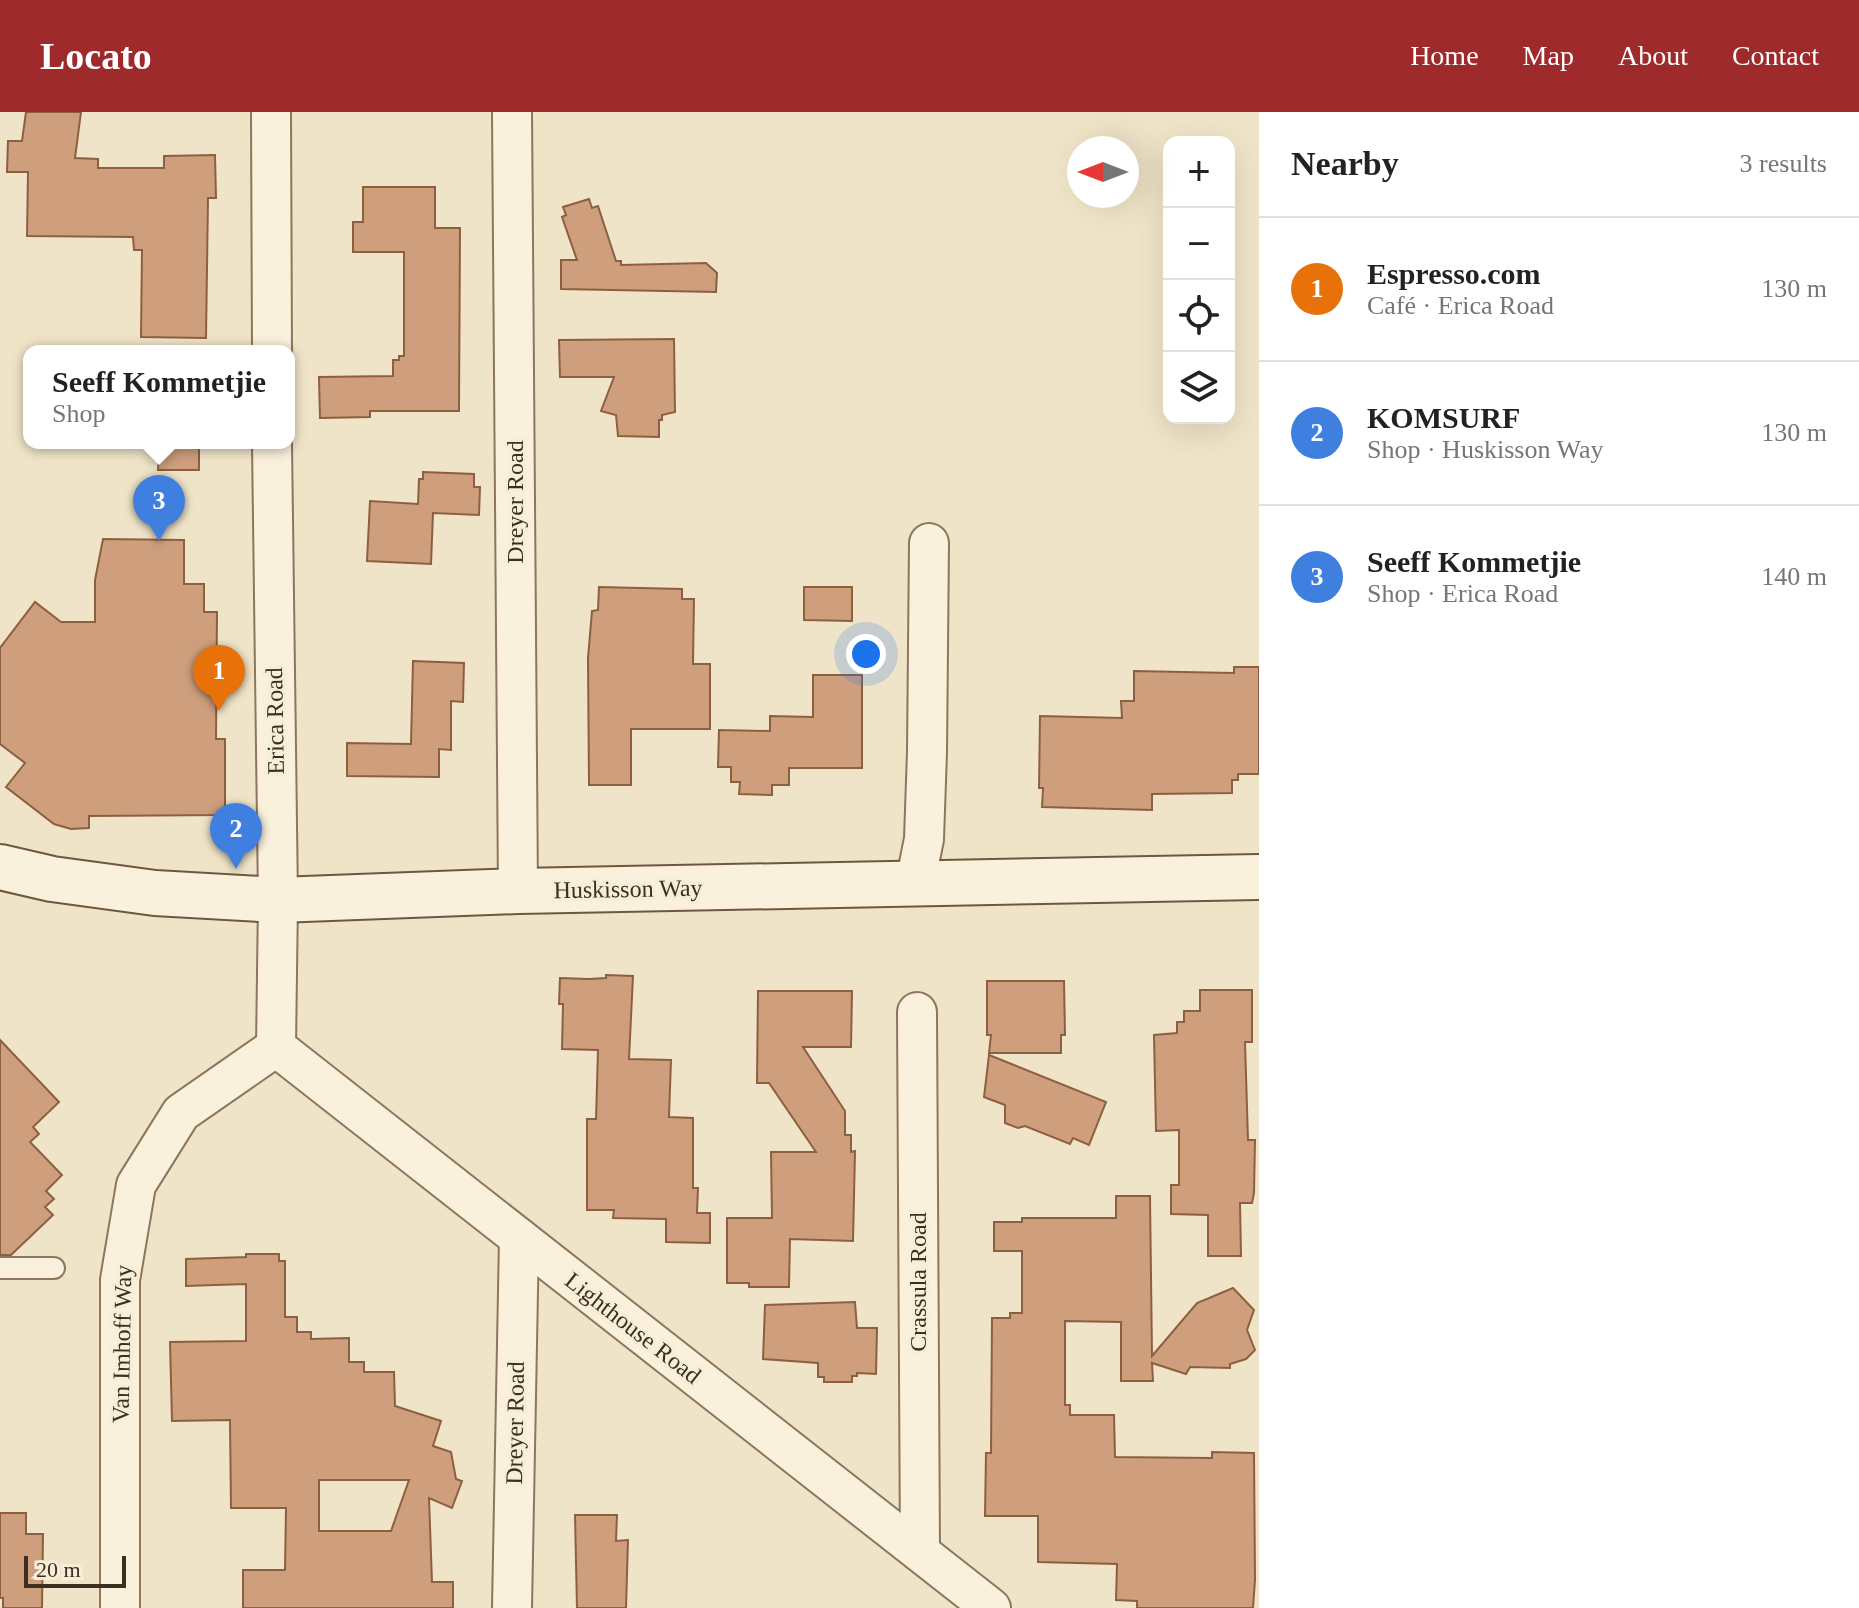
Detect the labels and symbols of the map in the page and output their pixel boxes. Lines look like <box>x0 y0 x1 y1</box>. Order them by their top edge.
north arrow <box>1067 136 1139 208</box>
street label: Dreyer Road <box>502 440 528 564</box>
pin: 3 <box>133 475 185 541</box>
your location <box>846 634 886 674</box>
pin: 1 <box>193 645 245 711</box>
street label: Erica Road <box>261 667 289 775</box>
pin: 2 <box>210 803 262 869</box>
street label: Huskisson Way <box>553 875 703 903</box>
street label: Crassula Road <box>905 1212 931 1352</box>
street label: Van Imhoff Way <box>108 1265 136 1423</box>
street label: Lighthouse Road <box>560 1267 706 1389</box>
street label: Dreyer Road <box>501 1361 529 1485</box>
scale bar <box>24 1552 126 1588</box>

